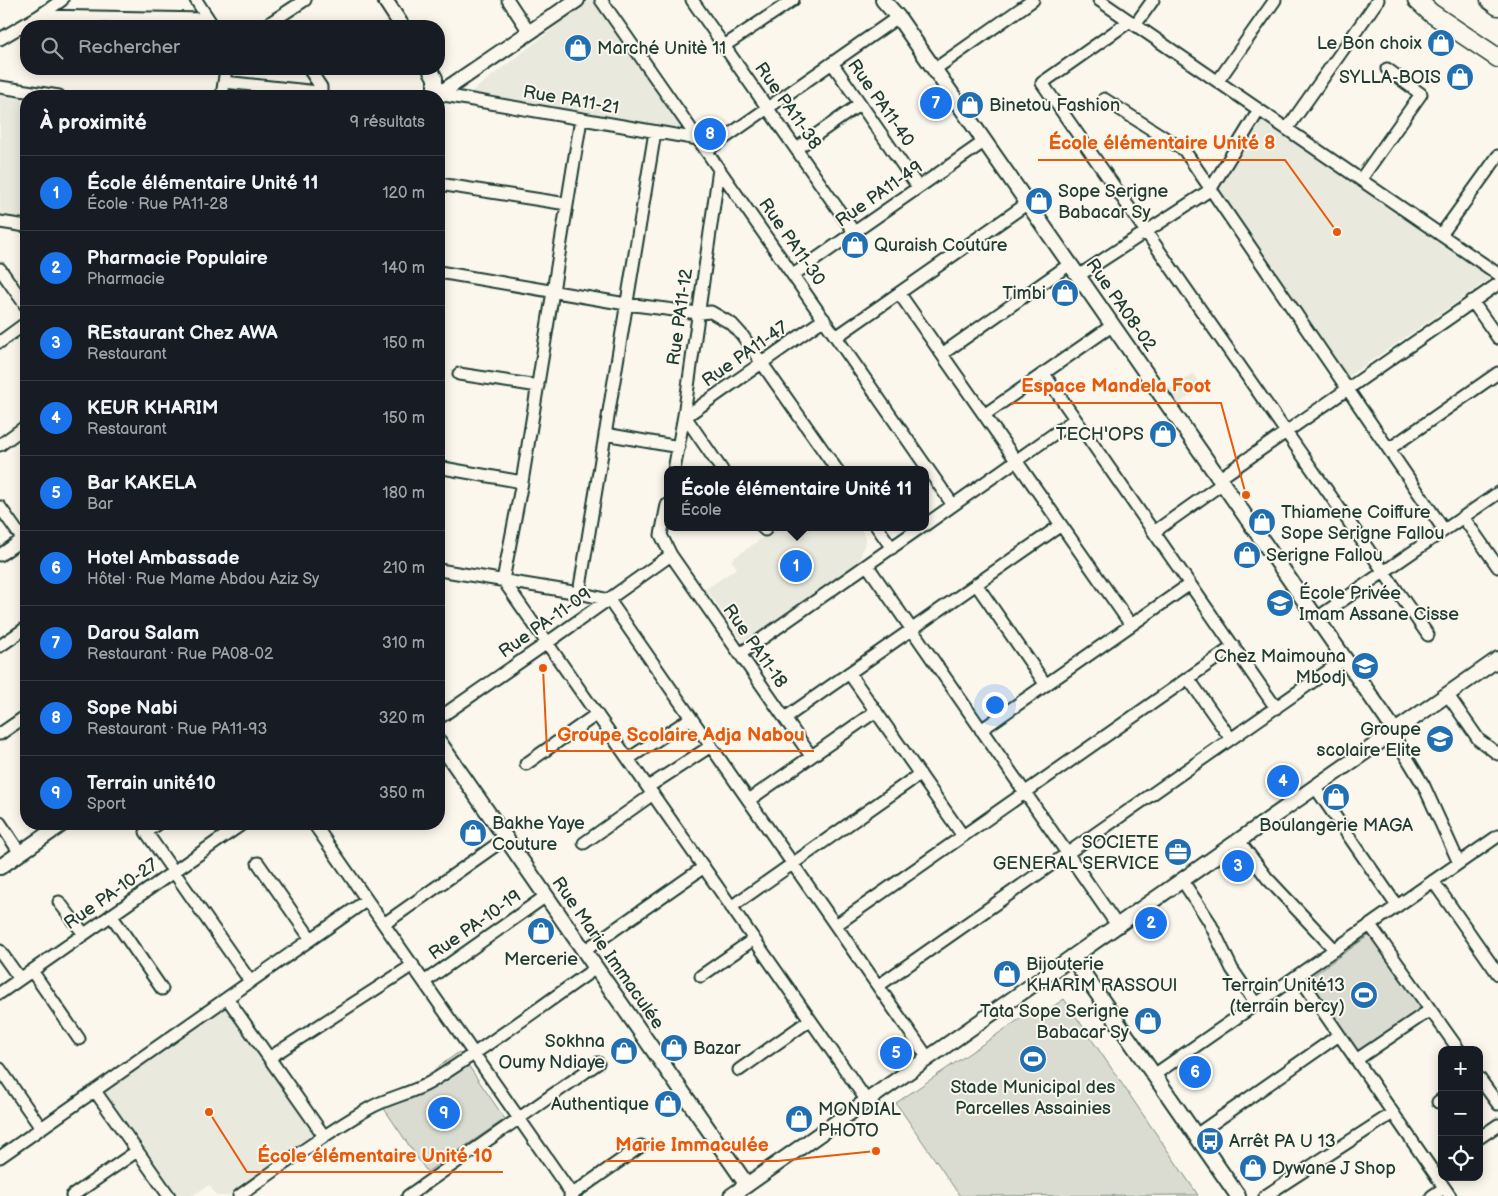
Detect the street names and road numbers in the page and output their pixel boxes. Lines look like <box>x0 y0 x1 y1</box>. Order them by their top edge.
street label: Rue PA11-40 <box>843 55 919 151</box>
street label: Rue PA11-38 <box>750 58 826 154</box>
street label: Rue PA11-21 <box>521 81 621 119</box>
street label: Rue PA11-49 <box>831 156 927 232</box>
street label: Rue PA11-30 <box>754 194 830 290</box>
street label: Rue PA08-02 <box>1081 255 1161 356</box>
street label: Rue PA11-12 <box>663 267 697 367</box>
street label: Rue PA11-47 <box>698 317 792 391</box>
street label: Rue PA-11-09 <box>495 584 595 662</box>
street label: Rue PA11-18 <box>718 600 792 692</box>
street label: Rue PA-10-27 <box>60 854 162 934</box>
street label: Rue Marie Immaculée <box>548 873 669 1033</box>
street label: Rue PA-10-19 <box>425 886 525 964</box>

